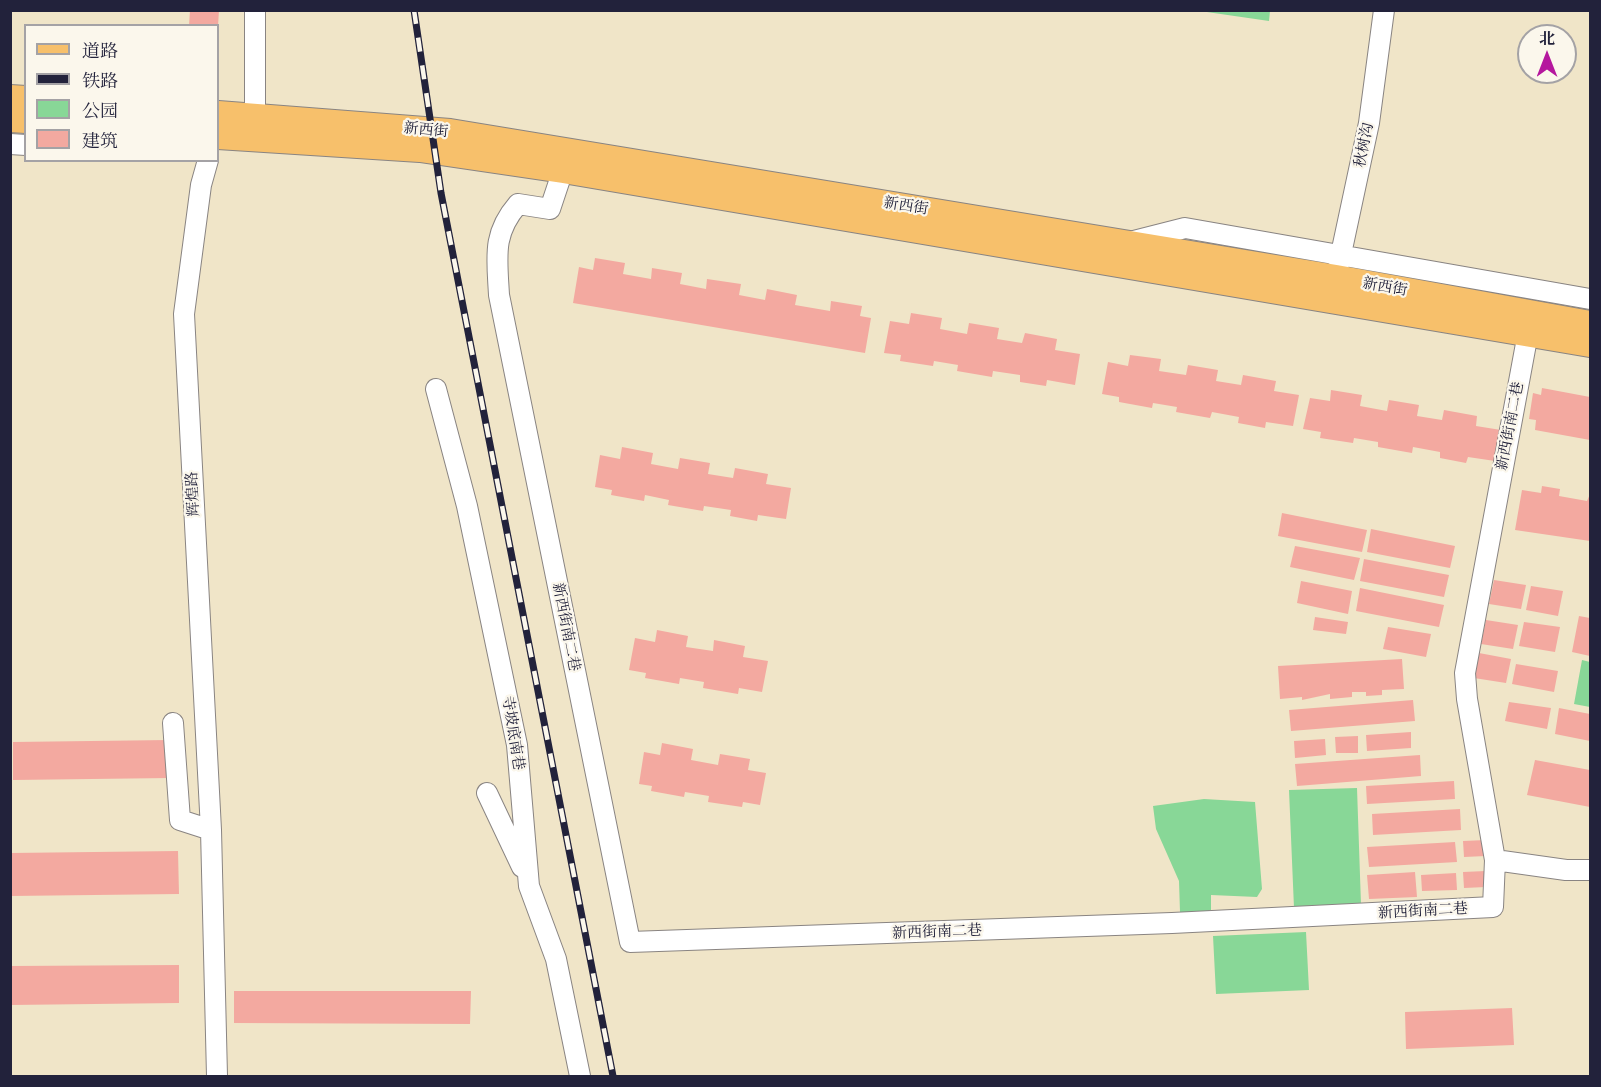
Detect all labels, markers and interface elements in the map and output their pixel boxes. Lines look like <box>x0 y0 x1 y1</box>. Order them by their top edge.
legend <box>24 24 219 162</box>
north arrow <box>1517 24 1577 84</box>
text: 北 <box>1539 28 1555 48</box>
text: 道路 <box>82 40 118 62</box>
text: 铁路 <box>82 70 118 92</box>
text: 公园 <box>82 100 118 122</box>
street label: 新西街 <box>403 119 449 141</box>
street label: 秋树沟 <box>1351 121 1377 169</box>
text: 建筑 <box>82 130 118 152</box>
street label: 新西街 <box>882 194 930 218</box>
street label: 新西街 <box>1361 274 1409 300</box>
street label: 新西街南二巷 <box>1493 380 1527 472</box>
street label: 辉煌路 <box>183 471 203 517</box>
street label: 新西街南二巷 <box>549 581 583 673</box>
street label: 寺坡底南巷 <box>498 695 528 771</box>
street label: 新西街南二巷 <box>1378 900 1468 922</box>
street label: 新西街南二巷 <box>892 921 982 943</box>

